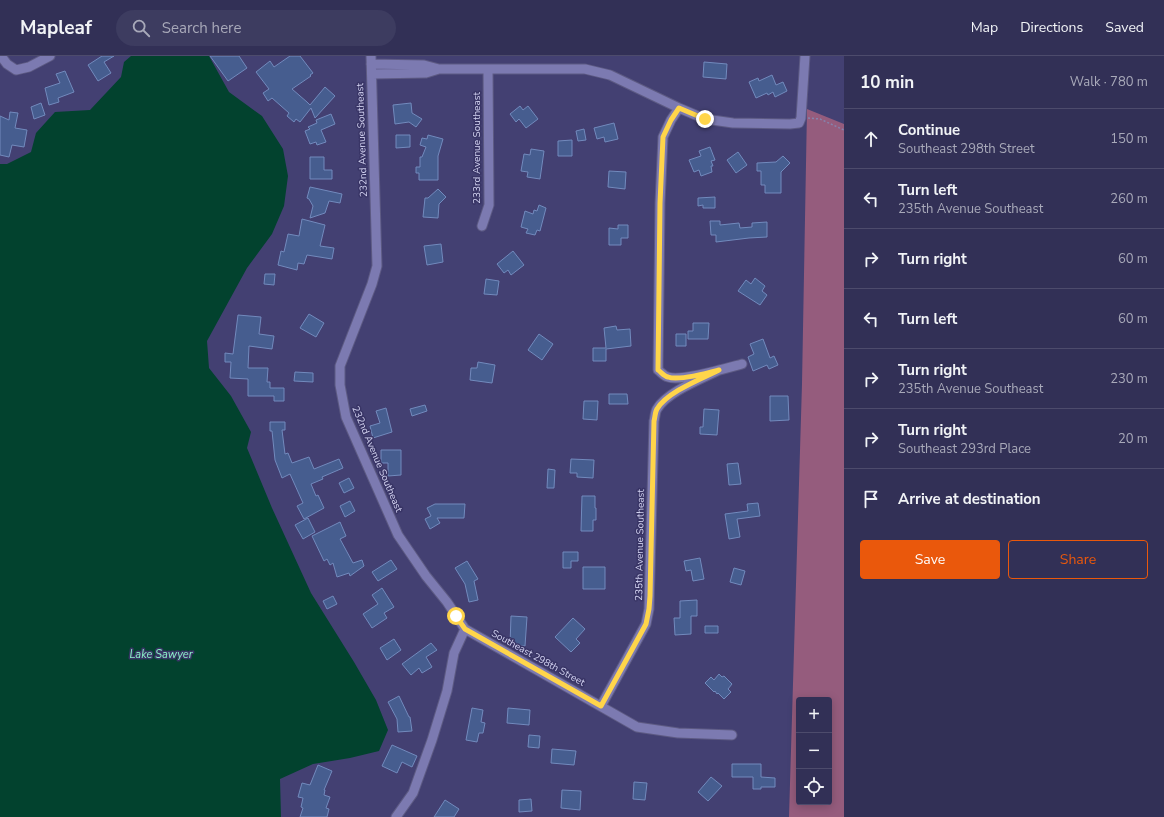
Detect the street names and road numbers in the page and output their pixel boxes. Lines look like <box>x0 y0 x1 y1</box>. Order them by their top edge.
street label: 232nd Avenue Southeast <box>353 82 371 197</box>
street label: 233rd Avenue Southeast <box>470 92 484 204</box>
street label: 232nd Avenue Southeast <box>348 404 406 515</box>
street label: 235th Avenue Southeast <box>632 489 648 601</box>
street label: Southeast 298th Street <box>489 626 588 690</box>

